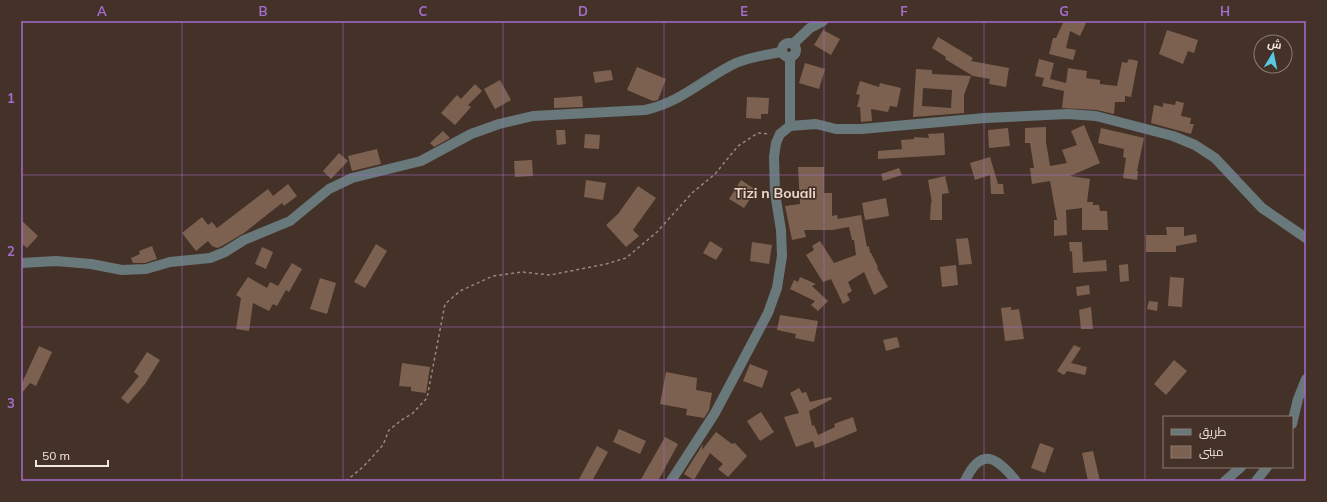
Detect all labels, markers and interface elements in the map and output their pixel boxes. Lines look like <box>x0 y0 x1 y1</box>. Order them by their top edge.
text: A <box>97 3 107 19</box>
text: B <box>259 3 268 19</box>
text: C <box>419 3 428 19</box>
text: D <box>578 3 588 19</box>
text: E <box>740 3 748 19</box>
text: F <box>900 3 908 19</box>
text: G <box>1059 3 1069 19</box>
text: H <box>1220 3 1230 19</box>
north arrow <box>1253 34 1293 74</box>
text: ش <box>1267 36 1283 52</box>
text: 1 <box>7 90 15 106</box>
district label: Tizi n Bouali <box>734 184 816 202</box>
text: 2 <box>7 243 15 259</box>
text: 3 <box>7 395 15 411</box>
legend <box>1163 416 1293 468</box>
text: طريق <box>1199 424 1227 439</box>
scale bar <box>36 442 108 468</box>
text: مبنى <box>1199 444 1224 459</box>
text: 50 m <box>42 448 70 463</box>

